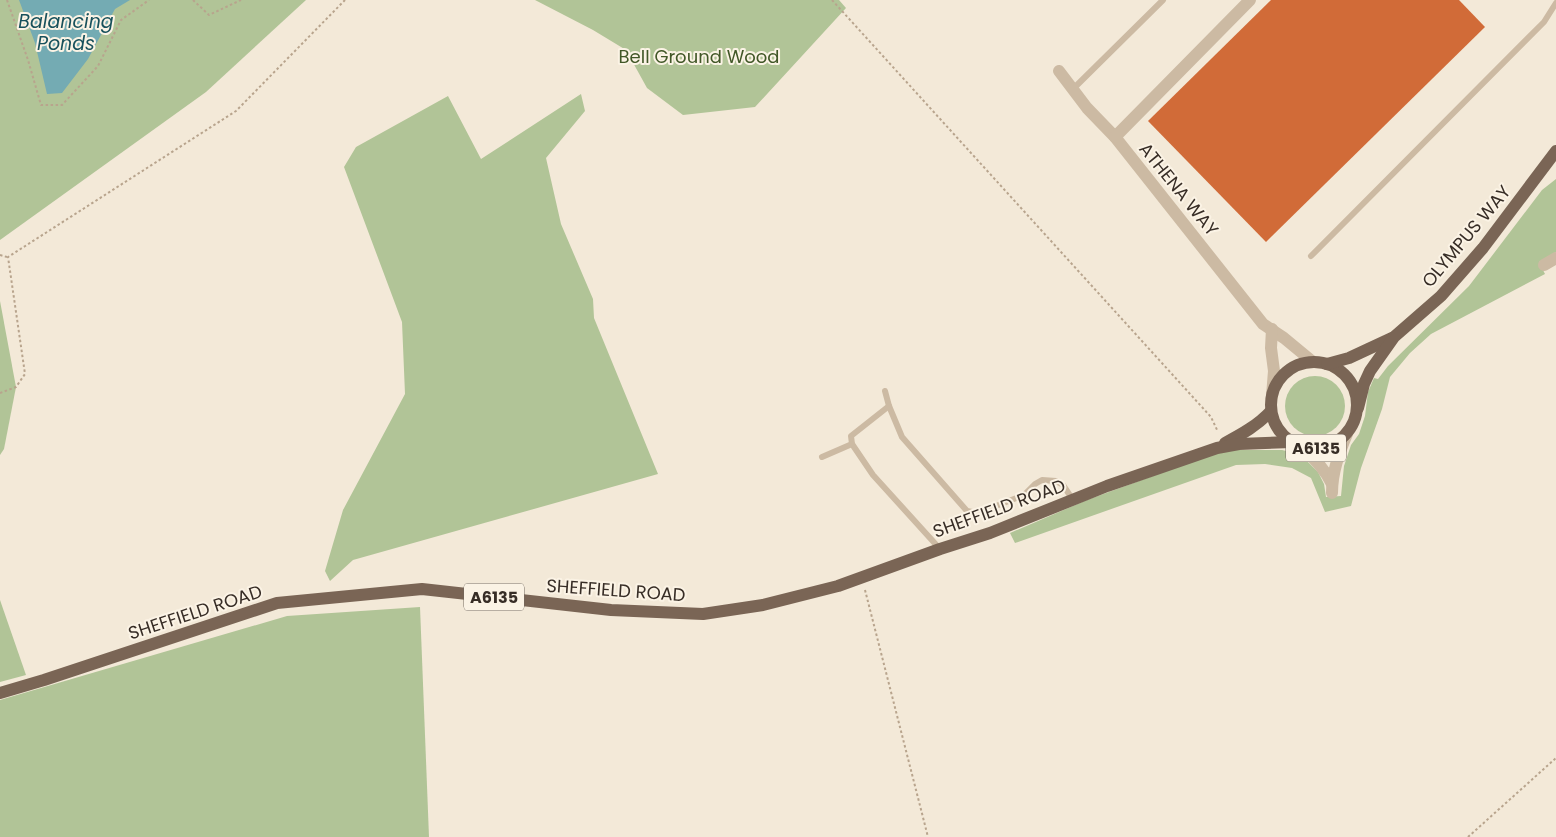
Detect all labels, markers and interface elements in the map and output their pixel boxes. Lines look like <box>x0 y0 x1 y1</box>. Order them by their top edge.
water label: Balancing Ponds <box>18 8 114 57</box>
park label: Bell Ground Wood <box>619 44 779 69</box>
street label: ATHENA WAY <box>1134 137 1225 241</box>
street label: OLYMPUS WAY <box>1416 179 1516 292</box>
road number: A6135 <box>1286 434 1346 462</box>
street label: SHEFFIELD ROAD <box>929 472 1069 544</box>
street label: SHEFFIELD ROAD <box>546 573 686 607</box>
street label: SHEFFIELD ROAD <box>125 579 265 645</box>
road number: A6135 <box>464 584 524 610</box>

